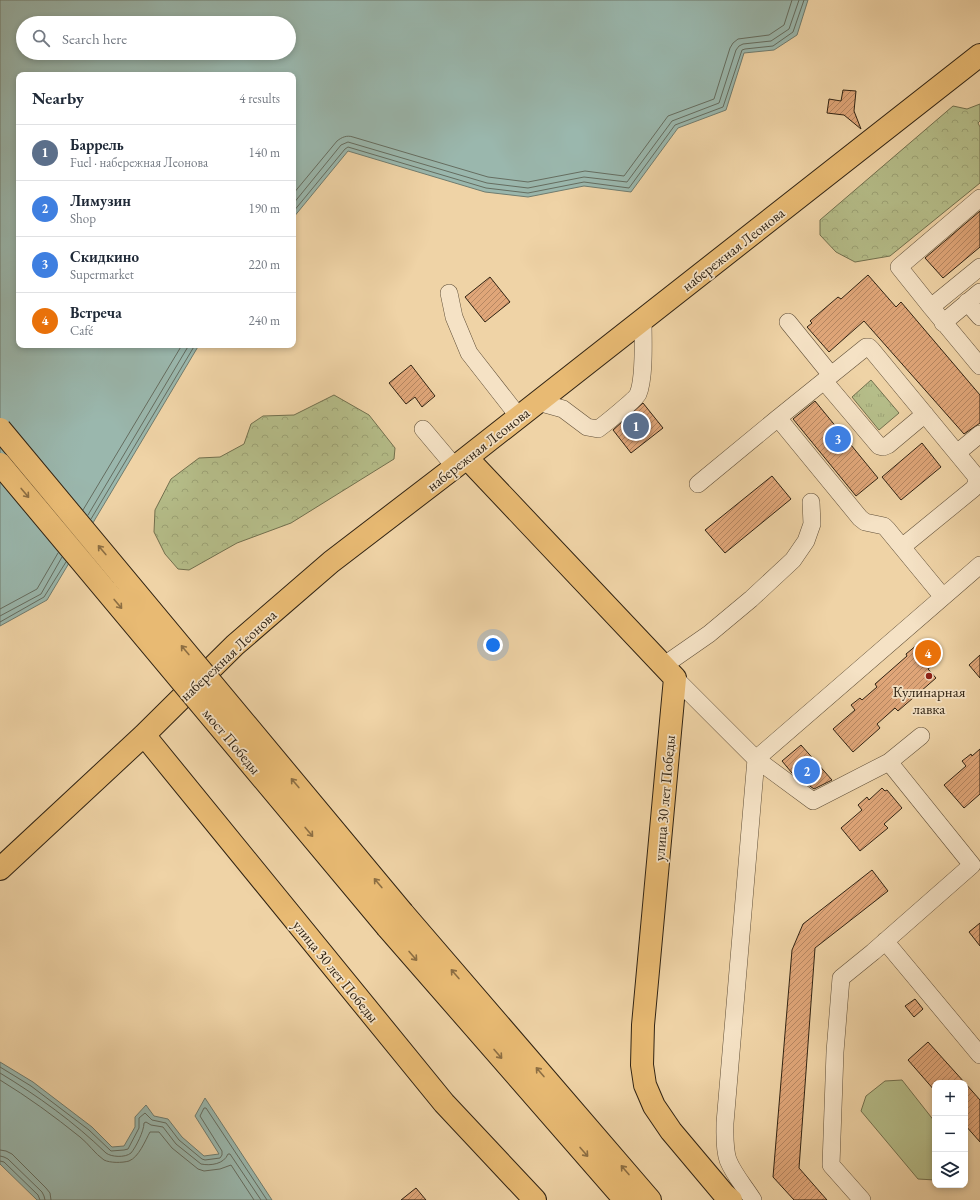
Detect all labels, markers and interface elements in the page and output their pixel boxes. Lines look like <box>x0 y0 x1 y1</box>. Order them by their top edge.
search box <box>16 16 296 60</box>
icon: search <box>30 27 52 49</box>
text: Search here <box>62 29 127 48</box>
text: Nearby <box>32 87 84 109</box>
text: 4 results <box>239 90 280 107</box>
text: Баррель <box>70 135 124 154</box>
text: 1 <box>42 144 48 161</box>
text: 140 m <box>249 144 280 161</box>
text: Fuel · набережная Леонова <box>70 154 208 171</box>
text: Лимузин <box>70 191 131 210</box>
text: 2 <box>42 200 48 217</box>
text: 190 m <box>249 200 280 217</box>
street label: набережная Леонова <box>678 203 788 295</box>
text: Shop <box>70 210 96 227</box>
text: Скидкино <box>70 247 139 266</box>
text: 3 <box>42 256 48 273</box>
text: 220 m <box>249 256 280 273</box>
text: Supermarket <box>70 266 134 283</box>
text: Встреча <box>70 303 122 322</box>
text: 4 <box>42 312 48 329</box>
text: 240 m <box>249 312 280 329</box>
text: Café <box>70 322 93 339</box>
street label: набережная Леонова <box>423 403 533 495</box>
pin: 1 <box>623 411 649 441</box>
pin: 3 <box>825 424 851 454</box>
one-way arrow <box>21 488 30 499</box>
one-way arrow <box>97 545 106 556</box>
one-way arrow <box>113 598 122 609</box>
street label: набережная Леонова <box>176 605 280 705</box>
your location <box>483 635 503 655</box>
pin: 4 <box>915 638 941 668</box>
one-way arrow <box>181 645 189 656</box>
marker: Кулинарная лавка <box>924 671 934 681</box>
place label: Кулинарная лавка <box>893 682 966 718</box>
street label: мост Победы <box>199 704 265 778</box>
street label: улица 30 лет Победы <box>649 734 679 862</box>
pin: 2 <box>794 756 820 786</box>
one-way arrow <box>290 777 299 788</box>
one-way arrow <box>304 827 313 838</box>
one-way arrow <box>373 877 382 888</box>
street label: улица 30 лет Победы <box>289 916 383 1026</box>
one-way arrow <box>408 951 418 961</box>
one-way arrow <box>451 969 460 979</box>
one-way arrow <box>494 1049 503 1059</box>
one-way arrow <box>535 1067 544 1077</box>
map controls <box>932 1080 968 1188</box>
button: + <box>932 1080 968 1116</box>
button: − <box>932 1116 968 1152</box>
one-way arrow <box>579 1147 588 1157</box>
button: layers <box>932 1152 968 1188</box>
one-way arrow <box>620 1165 629 1176</box>

